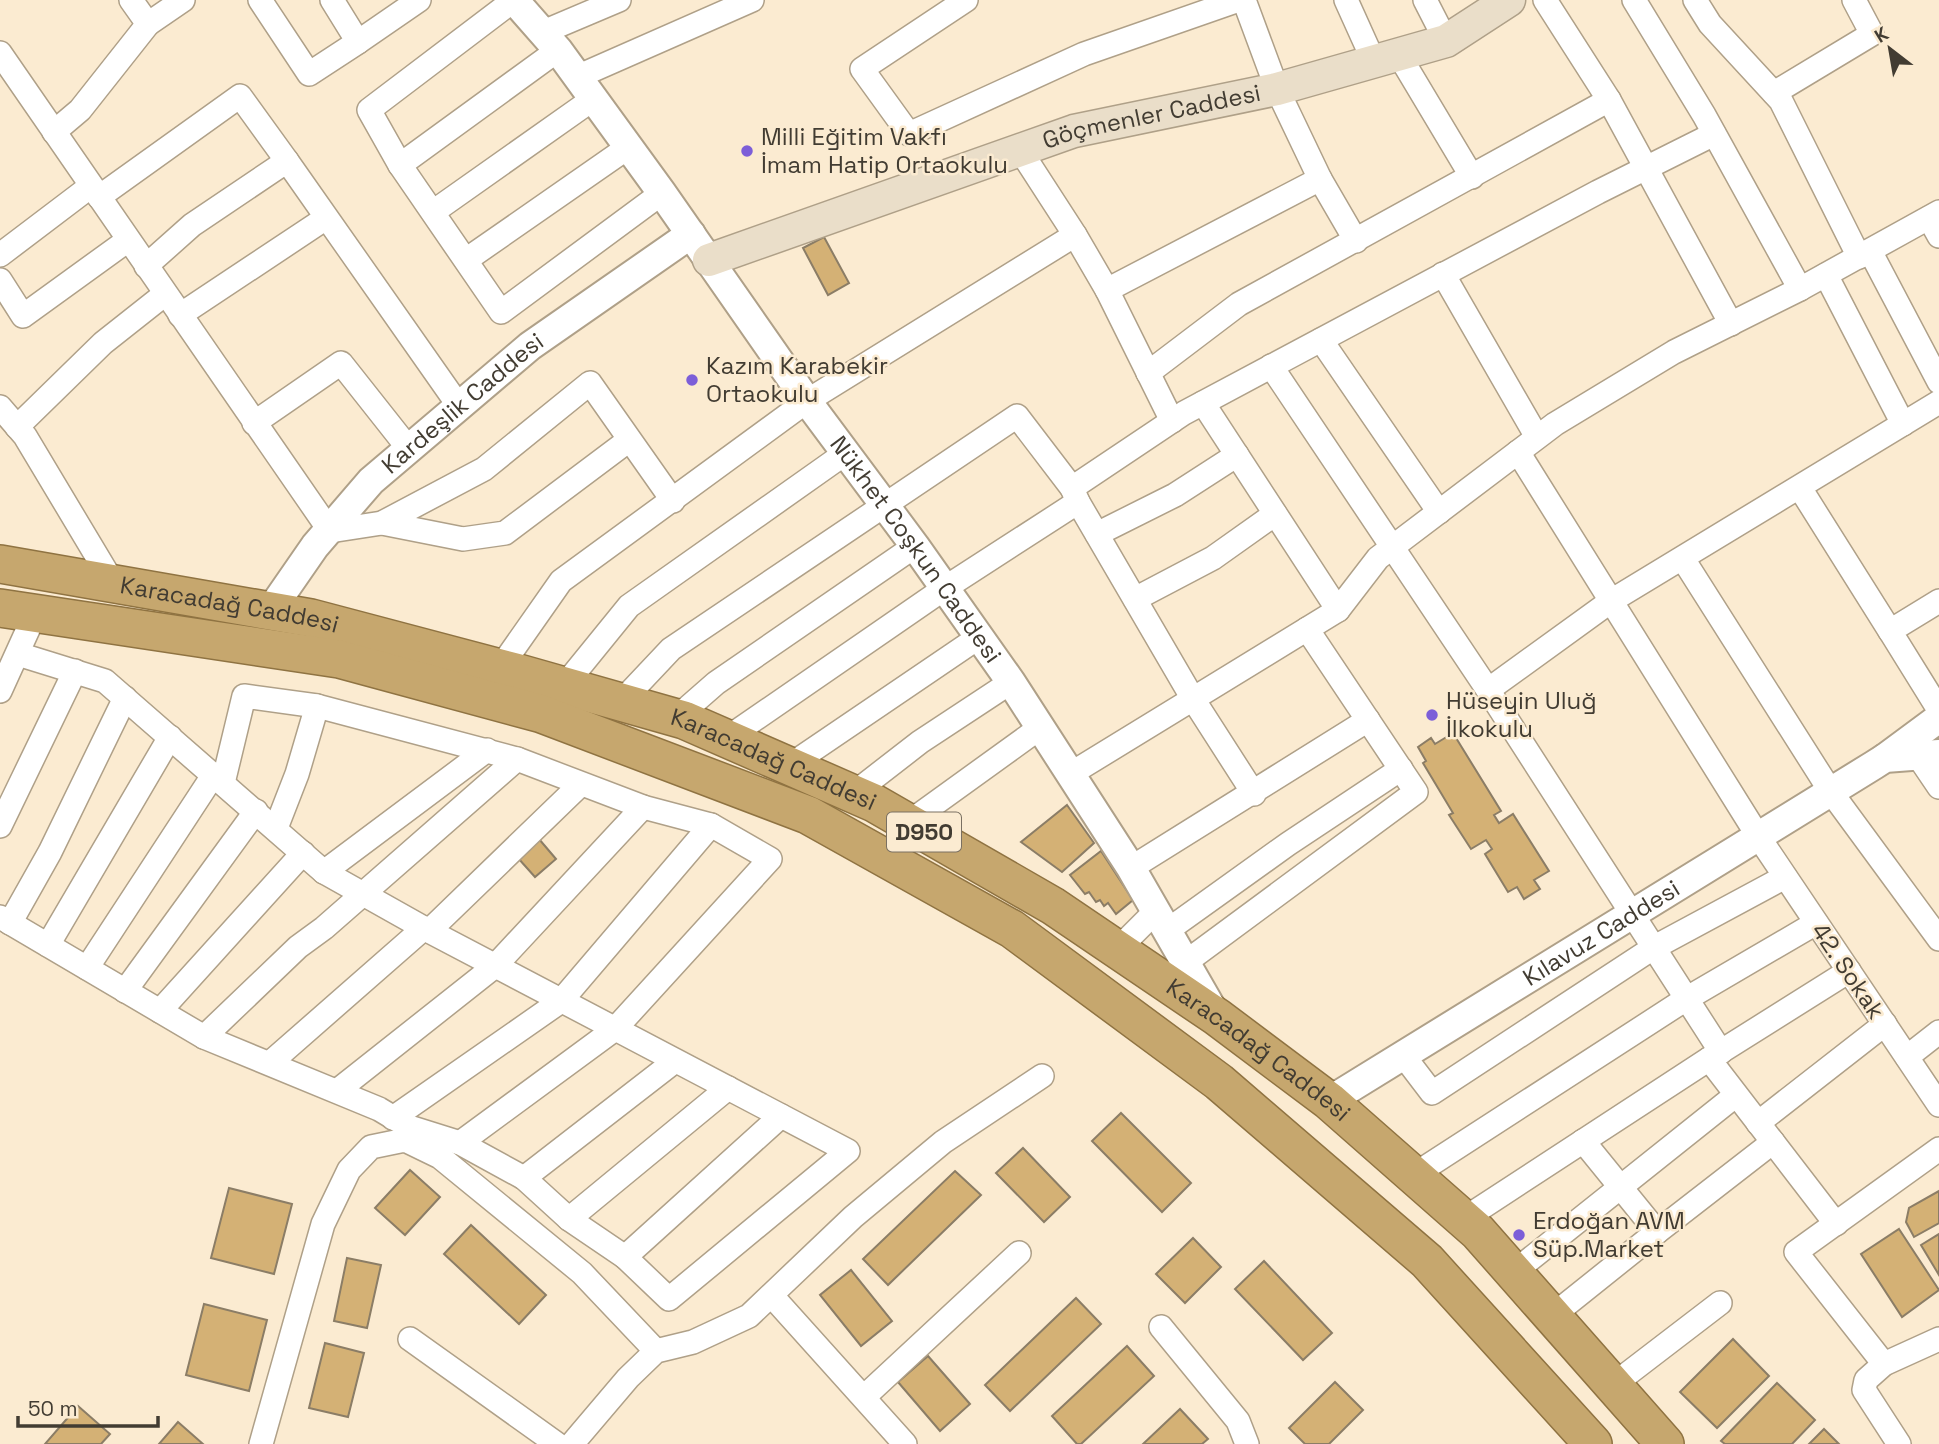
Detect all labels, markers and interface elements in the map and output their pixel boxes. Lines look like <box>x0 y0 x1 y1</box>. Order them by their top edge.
north arrow <box>1855 14 1925 84</box>
text: K <box>1870 21 1893 49</box>
street label: Göçmenler Caddesi <box>1038 77 1263 156</box>
place label: Milli Eğitim Vakfı İmam Hatip Ortaokulu <box>761 121 1008 180</box>
marker: Milli Eğitim Vakfı İmam Hatip Ortaokulu <box>739 143 755 159</box>
street label: Kardeşlik Caddesi <box>375 325 549 480</box>
place label: Kazım Karabekir Ortaokulu <box>706 350 888 409</box>
marker: Kazım Karabekir Ortaokulu <box>684 372 700 388</box>
street label: Nükhet Coşkun Caddesi <box>823 429 1009 669</box>
street label: Karacadağ Caddesi <box>118 569 342 640</box>
place label: Hüseyin Uluğ İlkokulu <box>1446 685 1597 744</box>
street label: Karacadağ Caddesi <box>667 701 881 817</box>
marker: Hüseyin Uluğ İlkokulu <box>1424 707 1440 723</box>
road number: D950 <box>887 812 961 852</box>
street label: Kılavuz Caddesi <box>1517 873 1685 993</box>
street label: 42. Sokak <box>1805 917 1892 1025</box>
street label: Karacadağ Caddesi <box>1161 971 1357 1128</box>
place label: Erdoğan AVM Süp.Market <box>1533 1205 1685 1264</box>
marker: Erdoğan AVM Süp.Market <box>1511 1227 1527 1243</box>
scale bar <box>18 1384 158 1428</box>
text: 50 m <box>28 1395 78 1422</box>

